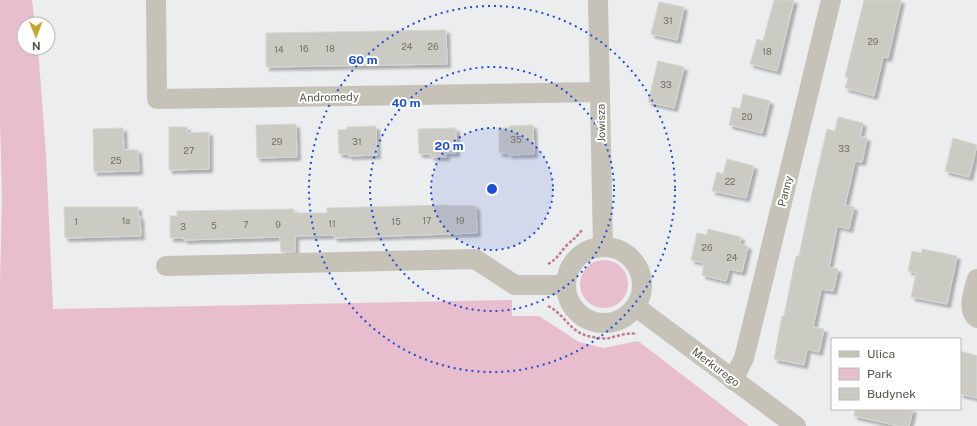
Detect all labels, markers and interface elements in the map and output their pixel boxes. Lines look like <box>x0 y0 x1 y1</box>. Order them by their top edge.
house number: 31 <box>663 15 673 26</box>
north arrow <box>16 16 56 56</box>
house number: 29 <box>868 36 879 47</box>
text: N <box>32 40 41 52</box>
house number: 24 <box>401 41 413 52</box>
house number: 26 <box>428 41 439 52</box>
house number: 16 <box>299 43 309 54</box>
house number: 18 <box>325 43 335 54</box>
house number: 14 <box>274 44 284 55</box>
house number: 18 <box>762 46 772 57</box>
text: 60 m <box>348 53 378 67</box>
house number: 33 <box>660 79 672 90</box>
street label: Andromedy <box>299 90 359 104</box>
text: 40 m <box>391 96 421 110</box>
street label: Jowisza <box>595 104 607 142</box>
house number: 20 <box>742 111 753 122</box>
house number: 35 <box>510 134 522 145</box>
house number: 29 <box>272 136 283 147</box>
house number: 31 <box>352 136 362 147</box>
text: 20 m <box>435 139 464 153</box>
house number: 33 <box>838 143 850 154</box>
house number: 27 <box>184 145 194 156</box>
house number: 25 <box>110 155 122 166</box>
street label: Panny <box>775 174 795 208</box>
house number: 22 <box>725 176 735 187</box>
centre of rings <box>485 182 499 196</box>
house number: 1a <box>122 215 130 226</box>
house number: 17 <box>422 215 432 226</box>
house number: 19 <box>455 215 465 226</box>
house number: 1 <box>74 216 78 227</box>
house number: 15 <box>391 216 401 227</box>
house number: 11 <box>328 218 336 229</box>
house number: 7 <box>243 219 249 230</box>
house number: 9 <box>275 219 281 230</box>
house number: 5 <box>211 220 217 231</box>
house number: 3 <box>180 221 186 232</box>
house number: 26 <box>702 242 713 253</box>
house number: 24 <box>726 252 738 263</box>
legend <box>831 338 961 410</box>
street label: Merkurego <box>690 345 742 389</box>
text: Ulica <box>867 347 895 361</box>
text: Park <box>867 367 893 381</box>
text: Budynek <box>867 387 916 401</box>

